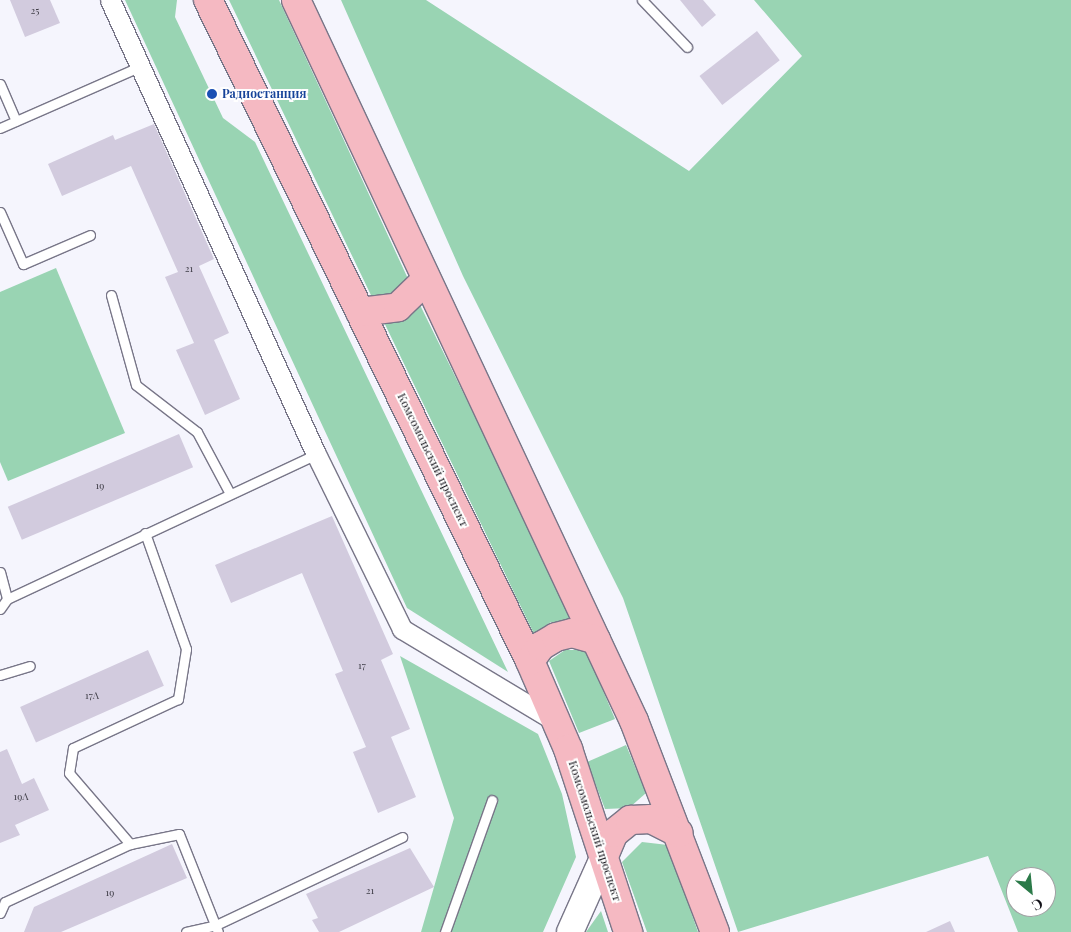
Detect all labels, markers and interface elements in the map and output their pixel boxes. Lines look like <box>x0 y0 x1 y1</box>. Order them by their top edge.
house number: 25 <box>31 5 39 17</box>
place label: Радиостанция <box>222 87 306 101</box>
marker: Радиостанция <box>206 88 218 100</box>
house number: 21 <box>185 263 193 275</box>
street label: Комсомольский проспект <box>394 391 472 529</box>
house number: 19 <box>96 480 104 492</box>
house number: 17 <box>358 660 366 672</box>
house number: 17А <box>85 690 99 702</box>
street label: Комсомольский проспект <box>565 759 625 903</box>
house number: 19А <box>13 791 29 803</box>
north arrow <box>1006 867 1056 917</box>
house number: 21 <box>366 885 374 897</box>
house number: 19 <box>106 887 114 899</box>
text: С <box>1029 894 1047 916</box>

